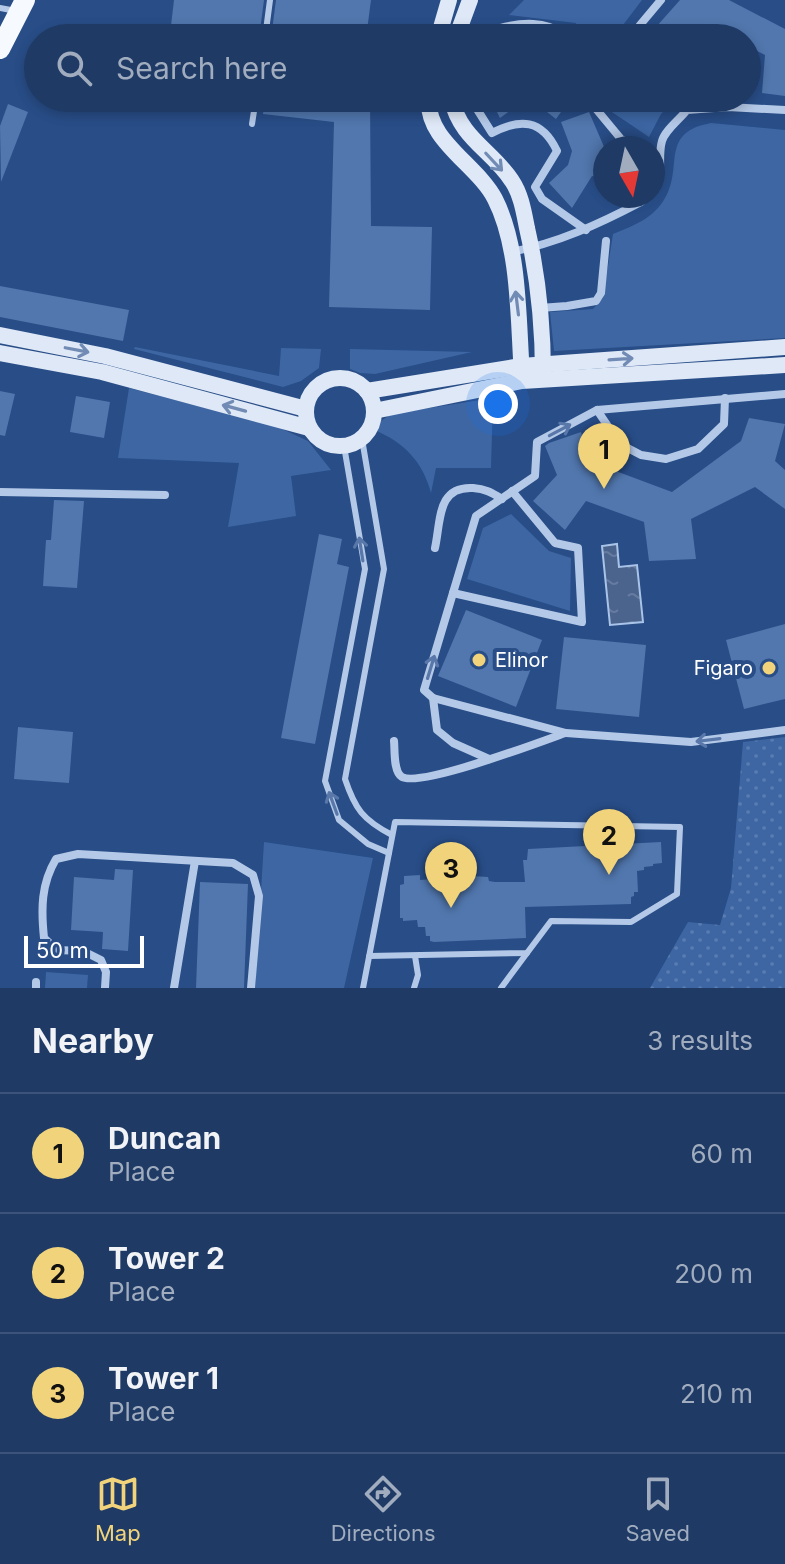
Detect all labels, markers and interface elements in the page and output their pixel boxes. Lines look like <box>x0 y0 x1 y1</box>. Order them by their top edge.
search box <box>24 24 761 112</box>
icon: search <box>52 46 96 90</box>
text: Search here <box>116 50 288 86</box>
north arrow <box>593 136 665 208</box>
one-way arrow <box>484 151 502 171</box>
one-way arrow <box>509 290 524 317</box>
one-way arrow <box>63 344 89 359</box>
one-way arrow <box>607 351 634 366</box>
your location <box>478 384 518 424</box>
one-way arrow <box>221 399 247 414</box>
one-way arrow <box>547 422 571 438</box>
pin: 1 <box>578 423 630 489</box>
one-way arrow <box>353 536 368 562</box>
place label: Elinor <box>495 648 549 672</box>
marker: Elinor <box>470 651 488 669</box>
one-way arrow <box>424 654 439 680</box>
place label: Figaro <box>694 656 753 680</box>
marker: Figaro <box>760 659 778 677</box>
one-way arrow <box>695 732 722 747</box>
one-way arrow <box>325 792 339 816</box>
pin: 2 <box>583 809 635 875</box>
pin: 3 <box>425 842 477 908</box>
scale bar <box>24 932 144 968</box>
text: 50 m <box>36 937 89 963</box>
text: Nearby <box>32 1020 154 1061</box>
text: 3 results <box>647 1025 753 1056</box>
text: Duncan <box>108 1120 221 1156</box>
text: 1 <box>52 1138 64 1169</box>
text: 60 m <box>690 1138 753 1169</box>
text: Place <box>108 1156 176 1187</box>
text: Tower 2 <box>108 1240 225 1276</box>
text: 2 <box>50 1258 66 1289</box>
text: 200 m <box>674 1258 753 1289</box>
text: Place <box>108 1276 176 1307</box>
text: Tower 1 <box>108 1360 219 1396</box>
text: 3 <box>50 1378 66 1409</box>
text: 210 m <box>680 1378 753 1409</box>
text: Place <box>108 1396 176 1427</box>
tab: Map <box>95 1472 141 1546</box>
tab: Directions <box>331 1472 436 1546</box>
tab: Saved <box>626 1472 690 1546</box>

